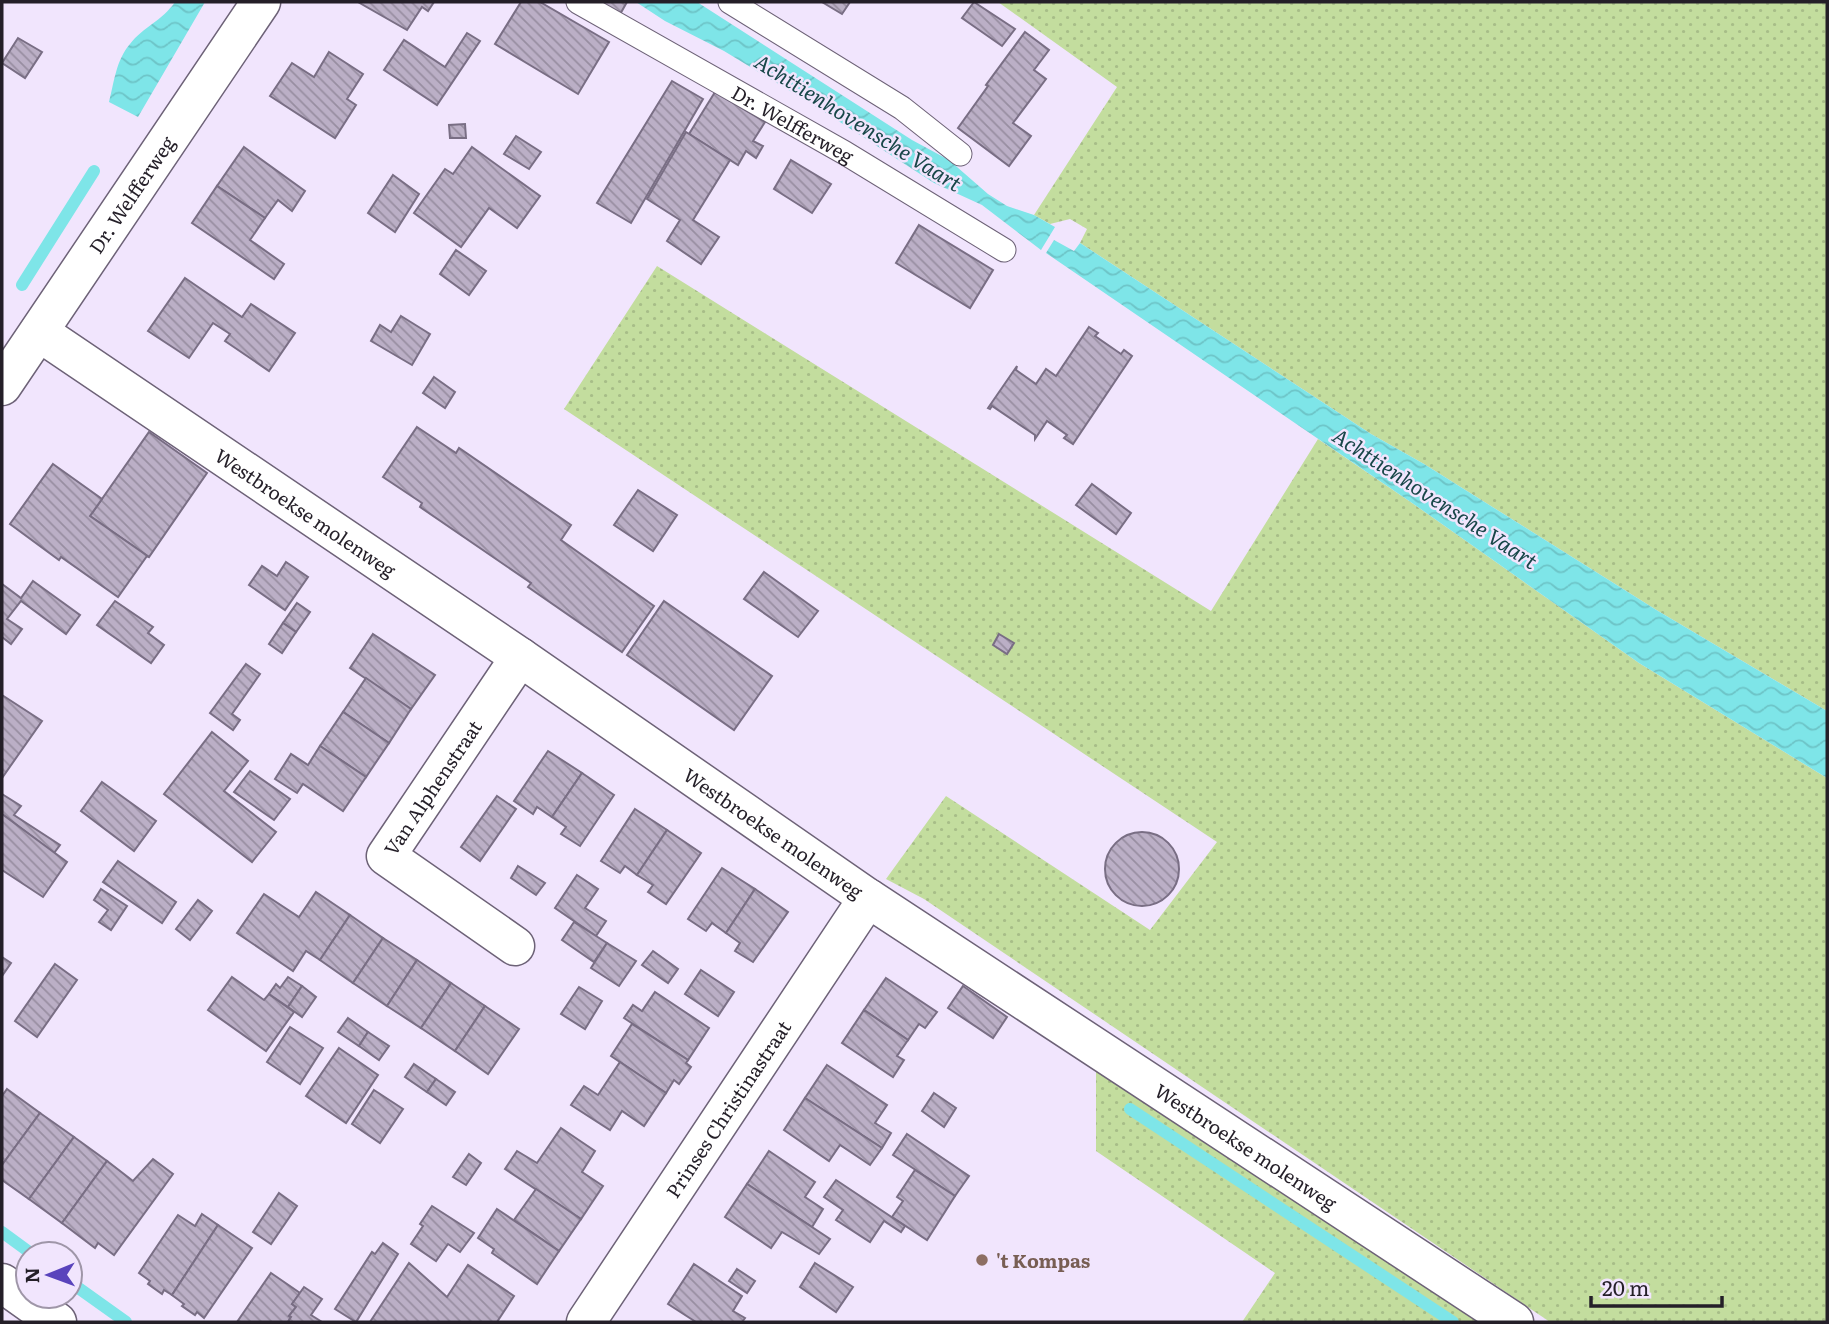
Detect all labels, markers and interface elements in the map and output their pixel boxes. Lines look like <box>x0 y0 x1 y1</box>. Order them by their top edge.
water label: Achttienhovensche Vaart <box>749 44 969 198</box>
street label: Dr. Welfferweg <box>727 78 860 170</box>
street label: Dr. Welfferweg <box>81 130 181 259</box>
water label: Achttienhovensche Vaart <box>1327 419 1545 575</box>
street label: Westbroekse molenweg <box>210 441 402 584</box>
street label: Van Alphenstraat <box>377 714 488 861</box>
street label: Westbroekse molenweg <box>678 761 869 905</box>
street label: Prinses Christinastraat <box>659 1014 797 1203</box>
street label: Westbroekse molenweg <box>1149 1076 1343 1216</box>
north arrow <box>14 1240 84 1310</box>
place label: 't Kompas <box>996 1246 1090 1274</box>
marker: 't Kompas <box>974 1252 990 1268</box>
scale bar <box>1591 1264 1722 1308</box>
text: N <box>17 1267 45 1284</box>
text: 20 m <box>1602 1271 1649 1302</box>

